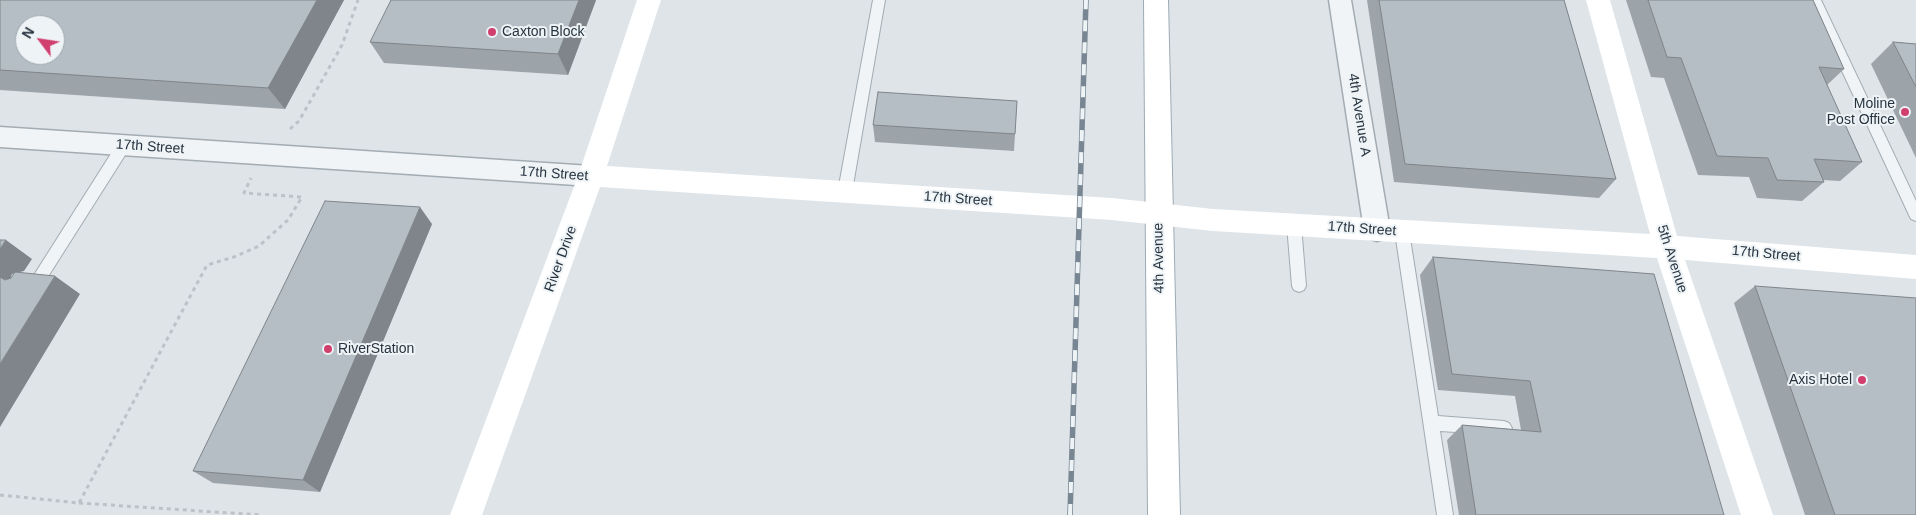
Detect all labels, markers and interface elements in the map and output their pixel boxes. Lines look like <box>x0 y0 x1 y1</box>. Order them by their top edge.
north arrow <box>15 15 65 65</box>
text: N <box>19 24 37 41</box>
place label: Caxton Block <box>502 24 584 40</box>
marker: Caxton Block <box>486 26 498 38</box>
street label: 4th Avenue A <box>1344 72 1374 158</box>
place label: Moline Post Office <box>1827 96 1895 128</box>
marker: Moline Post Office <box>1899 106 1911 118</box>
street label: 17th Street <box>115 136 185 158</box>
street label: 17th Street <box>519 163 589 185</box>
street label: 17th Street <box>923 188 993 210</box>
street label: 17th Street <box>1327 218 1397 240</box>
street label: 4th Avenue <box>1150 223 1168 293</box>
street label: 5th Avenue <box>1653 223 1691 295</box>
street label: River Drive <box>541 224 581 294</box>
street label: 17th Street <box>1731 243 1801 265</box>
place label: RiverStation <box>338 341 414 357</box>
marker: RiverStation <box>322 343 334 355</box>
place label: Axis Hotel <box>1789 372 1852 388</box>
marker: Axis Hotel <box>1856 374 1868 386</box>

